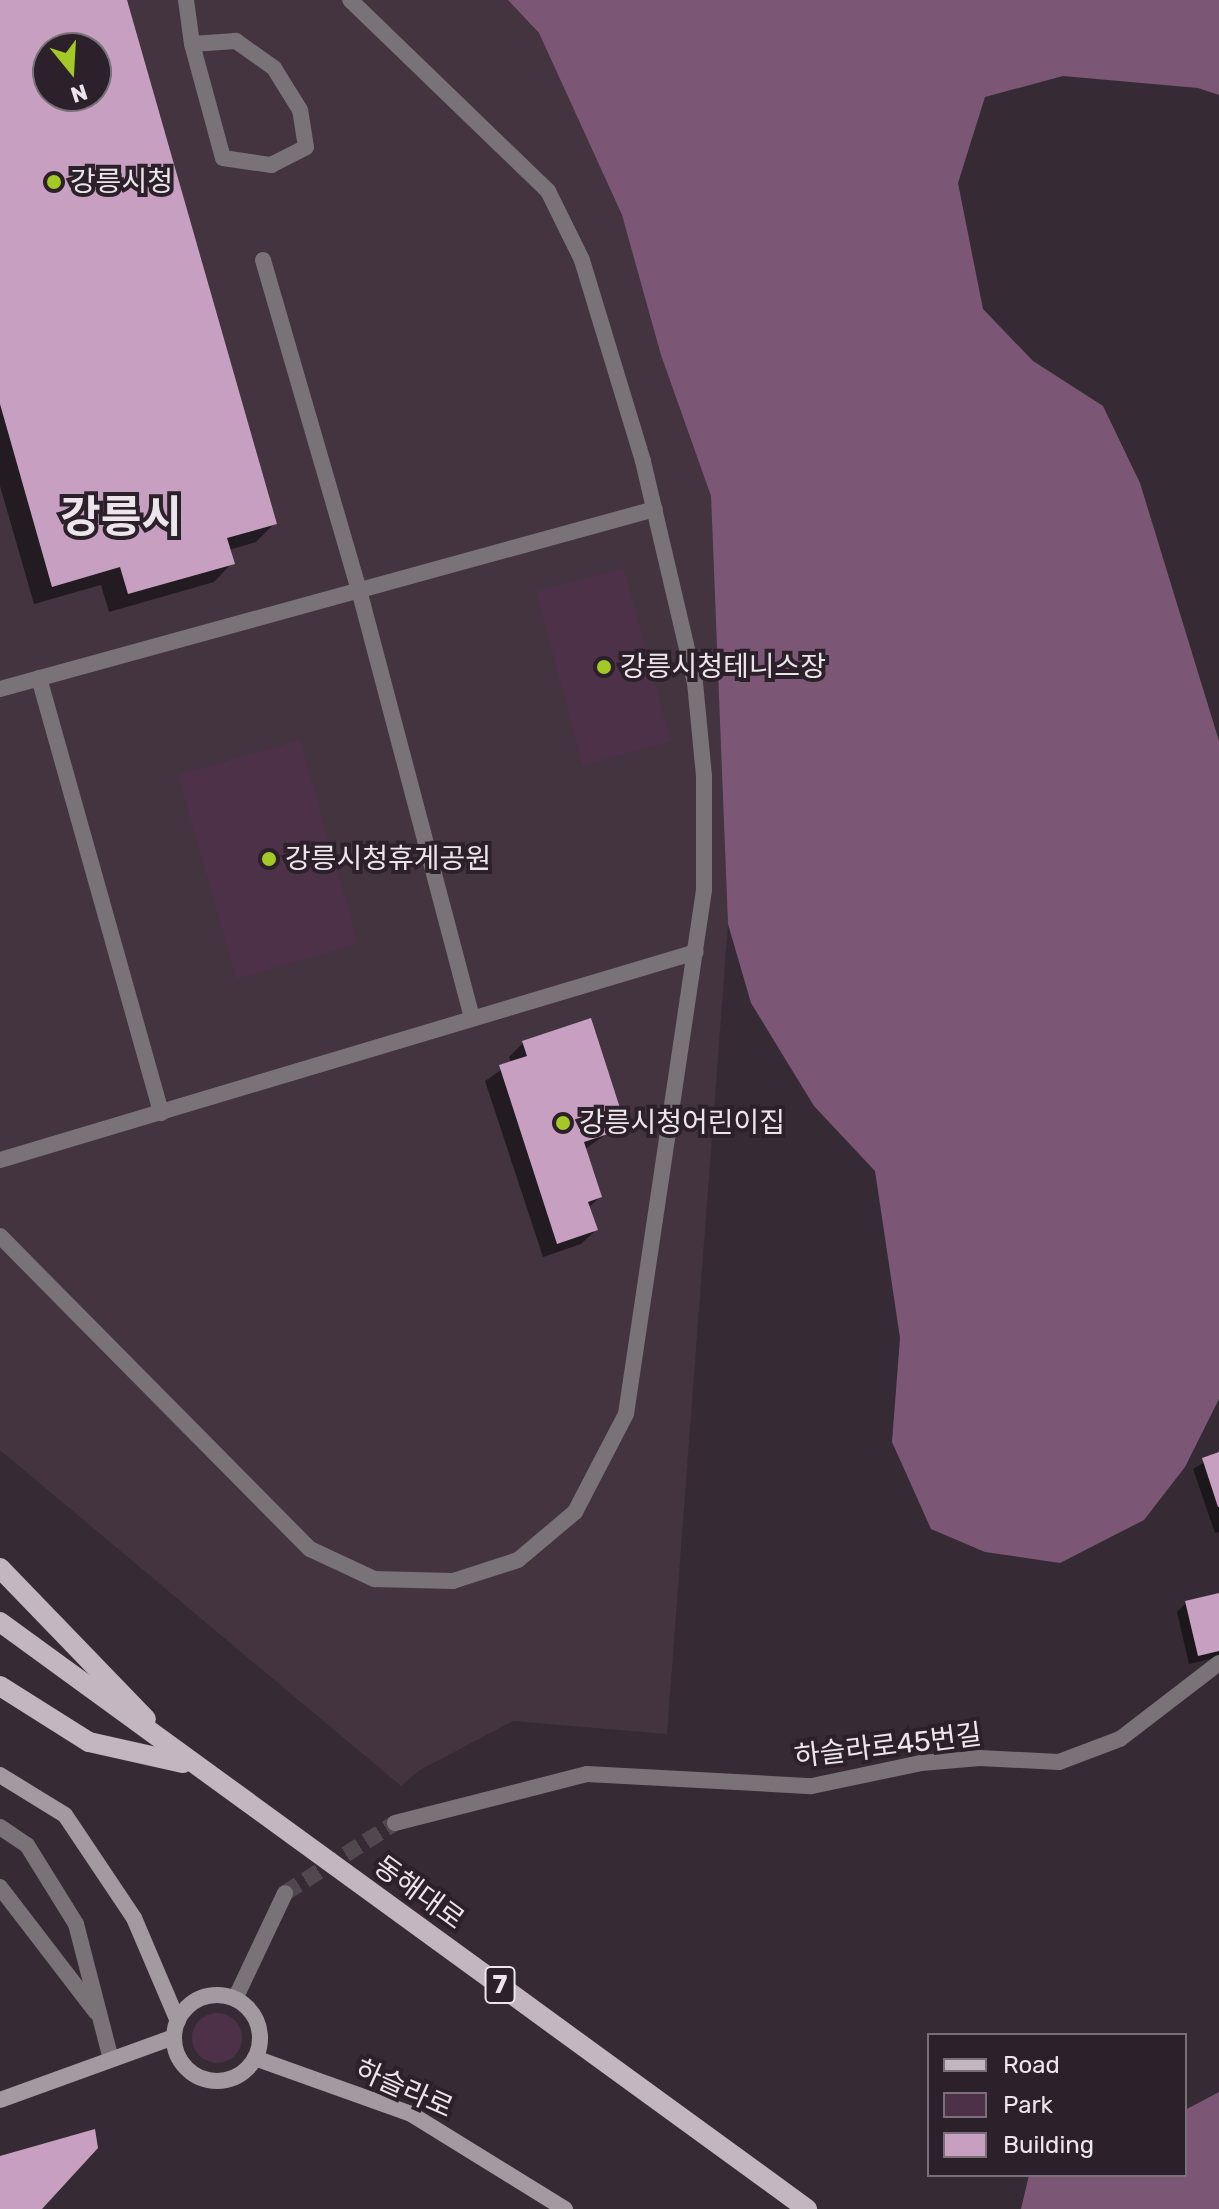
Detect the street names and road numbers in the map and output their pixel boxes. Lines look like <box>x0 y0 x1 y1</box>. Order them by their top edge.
street label: 하슬라로45번길 <box>792 1718 984 1774</box>
street label: 동해대로 <box>367 1849 471 1937</box>
road number: 7 <box>484 1963 516 2007</box>
street label: 하슬라로 <box>350 2053 458 2125</box>

